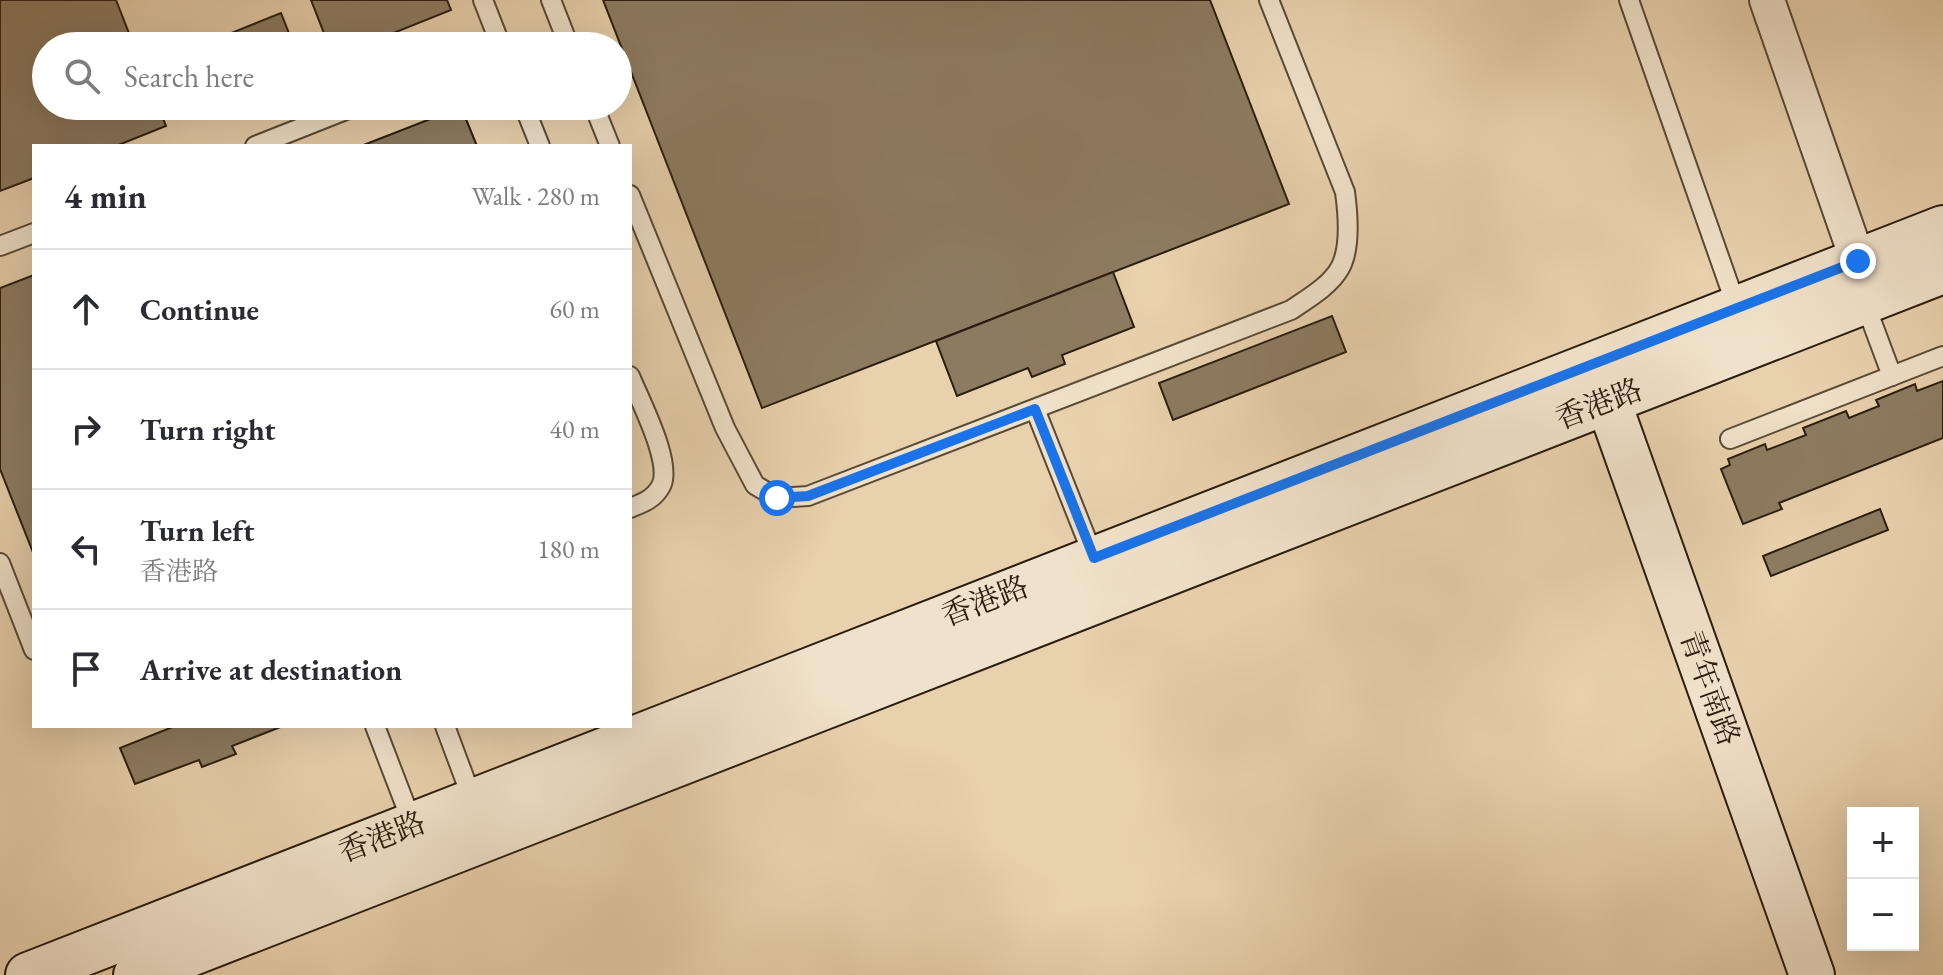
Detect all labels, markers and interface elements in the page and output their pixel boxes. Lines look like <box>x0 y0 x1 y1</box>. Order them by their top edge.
search box <box>32 32 632 120</box>
icon: search <box>60 54 104 98</box>
text: Search here <box>124 57 254 96</box>
text: 4 min <box>64 174 147 218</box>
text: Walk · 280 m <box>472 179 600 213</box>
route end <box>1840 243 1876 279</box>
icon: ahead <box>64 287 108 331</box>
text: Continue <box>140 290 259 329</box>
text: 60 m <box>550 292 600 326</box>
street label: 香港路 <box>1550 369 1648 438</box>
icon: right <box>64 407 108 451</box>
text: Turn right <box>140 410 276 449</box>
text: 40 m <box>550 412 600 446</box>
route start <box>759 480 795 516</box>
text: Turn left <box>140 511 254 550</box>
icon: left <box>64 527 108 571</box>
text: 180 m <box>537 532 600 566</box>
text: 香港路 <box>140 554 218 588</box>
street label: 香港路 <box>936 566 1034 635</box>
street label: 青年南路 <box>1672 625 1749 751</box>
icon: arrive <box>64 647 108 691</box>
text: Arrive at destination <box>140 650 402 689</box>
street label: 香港路 <box>333 802 431 871</box>
map controls <box>1847 807 1919 951</box>
button: + <box>1847 807 1919 879</box>
button: − <box>1847 879 1919 951</box>

